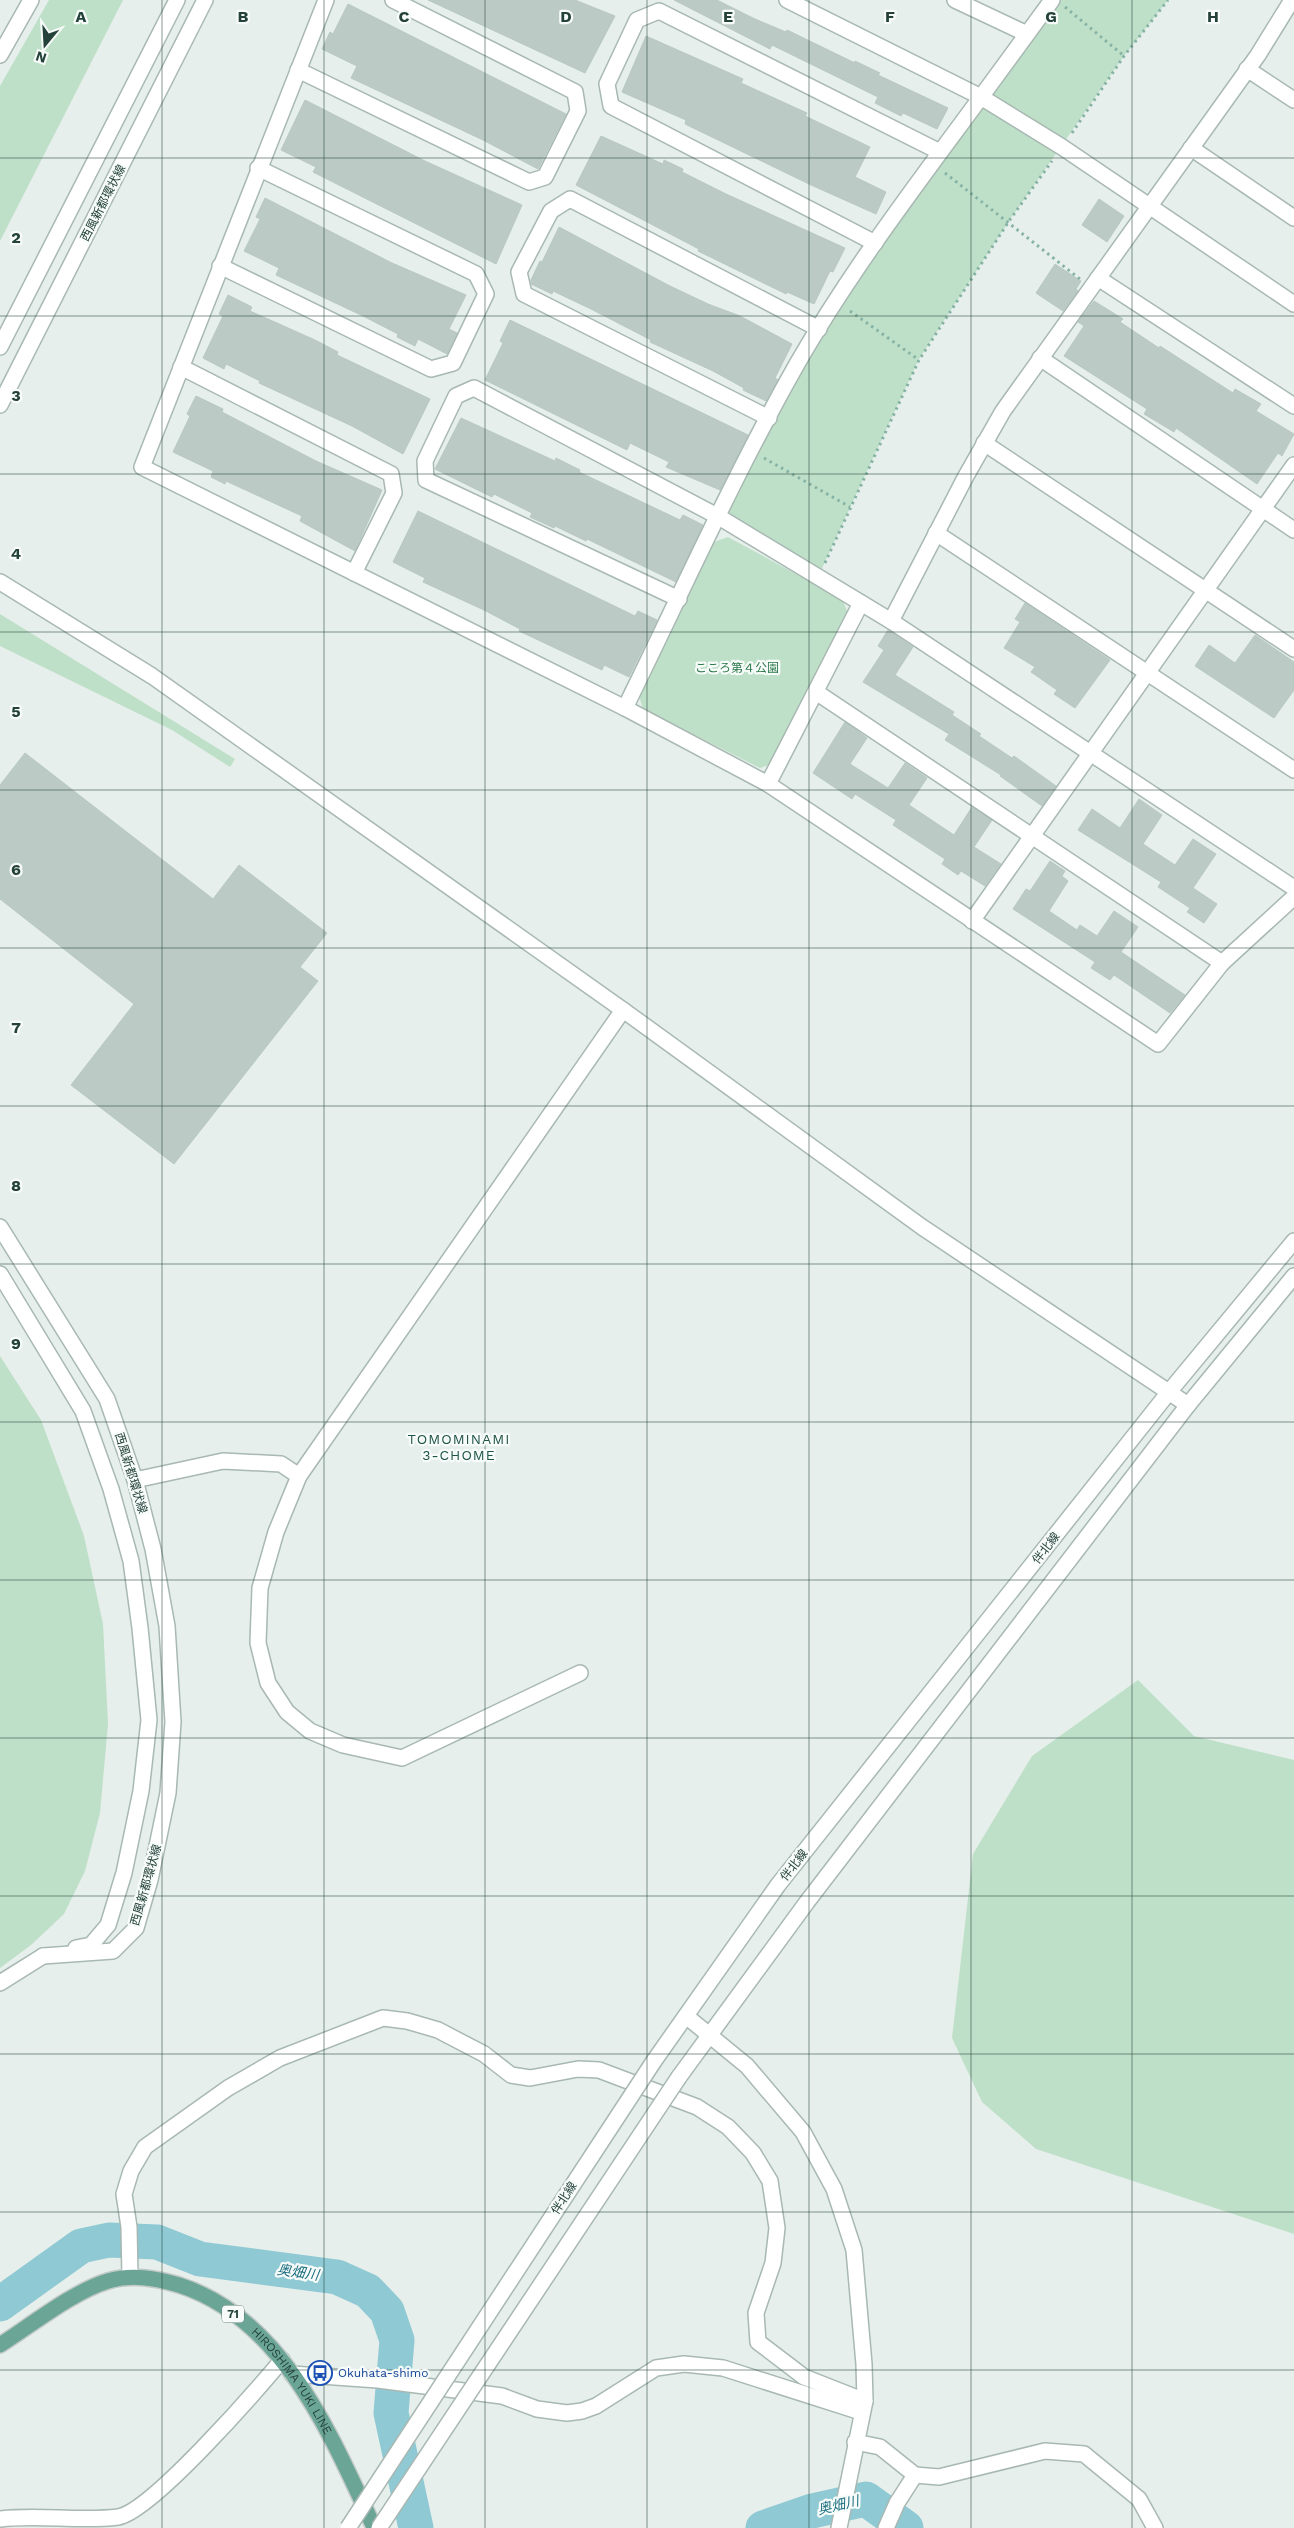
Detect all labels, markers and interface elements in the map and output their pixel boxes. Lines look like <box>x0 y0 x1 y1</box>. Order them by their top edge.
text: A <box>76 7 87 26</box>
text: B <box>238 7 249 26</box>
text: C <box>399 7 410 26</box>
text: D <box>560 7 572 26</box>
text: E <box>723 7 733 26</box>
text: F <box>885 7 895 26</box>
text: G <box>1045 7 1057 26</box>
text: H <box>1207 7 1219 26</box>
north arrow <box>20 20 70 70</box>
text: N <box>34 48 48 67</box>
street label: 西風新都環状線 <box>78 162 128 244</box>
text: 2 <box>11 228 21 247</box>
text: 3 <box>11 386 21 405</box>
text: 4 <box>11 544 21 563</box>
park label: こころ第４公園 <box>695 661 779 675</box>
text: 5 <box>11 702 21 721</box>
text: 6 <box>11 860 21 879</box>
text: 7 <box>11 1018 21 1037</box>
text: 8 <box>11 1176 21 1195</box>
text: 9 <box>11 1334 21 1353</box>
street label: 西風新都環状線 <box>112 1431 150 1515</box>
district label: TOMOMINAMI 3-CHOME <box>408 1431 510 1463</box>
street label: 伴北線 <box>1029 1530 1063 1566</box>
street label: 西風新都環状線 <box>128 1843 164 1927</box>
street label: 伴北線 <box>777 1847 811 1883</box>
street label: 伴北線 <box>548 2179 580 2217</box>
water label: 奥畑川 <box>276 2261 322 2283</box>
road number: 71 <box>222 2306 244 2322</box>
street label: HIROSHIMA YUKI LINE <box>249 2324 335 2437</box>
bus stop icon: Okuhata-shimo <box>307 2360 333 2386</box>
place label: Okuhata-shimo <box>338 2366 428 2380</box>
water label: 奥畑川 <box>816 2492 862 2518</box>

